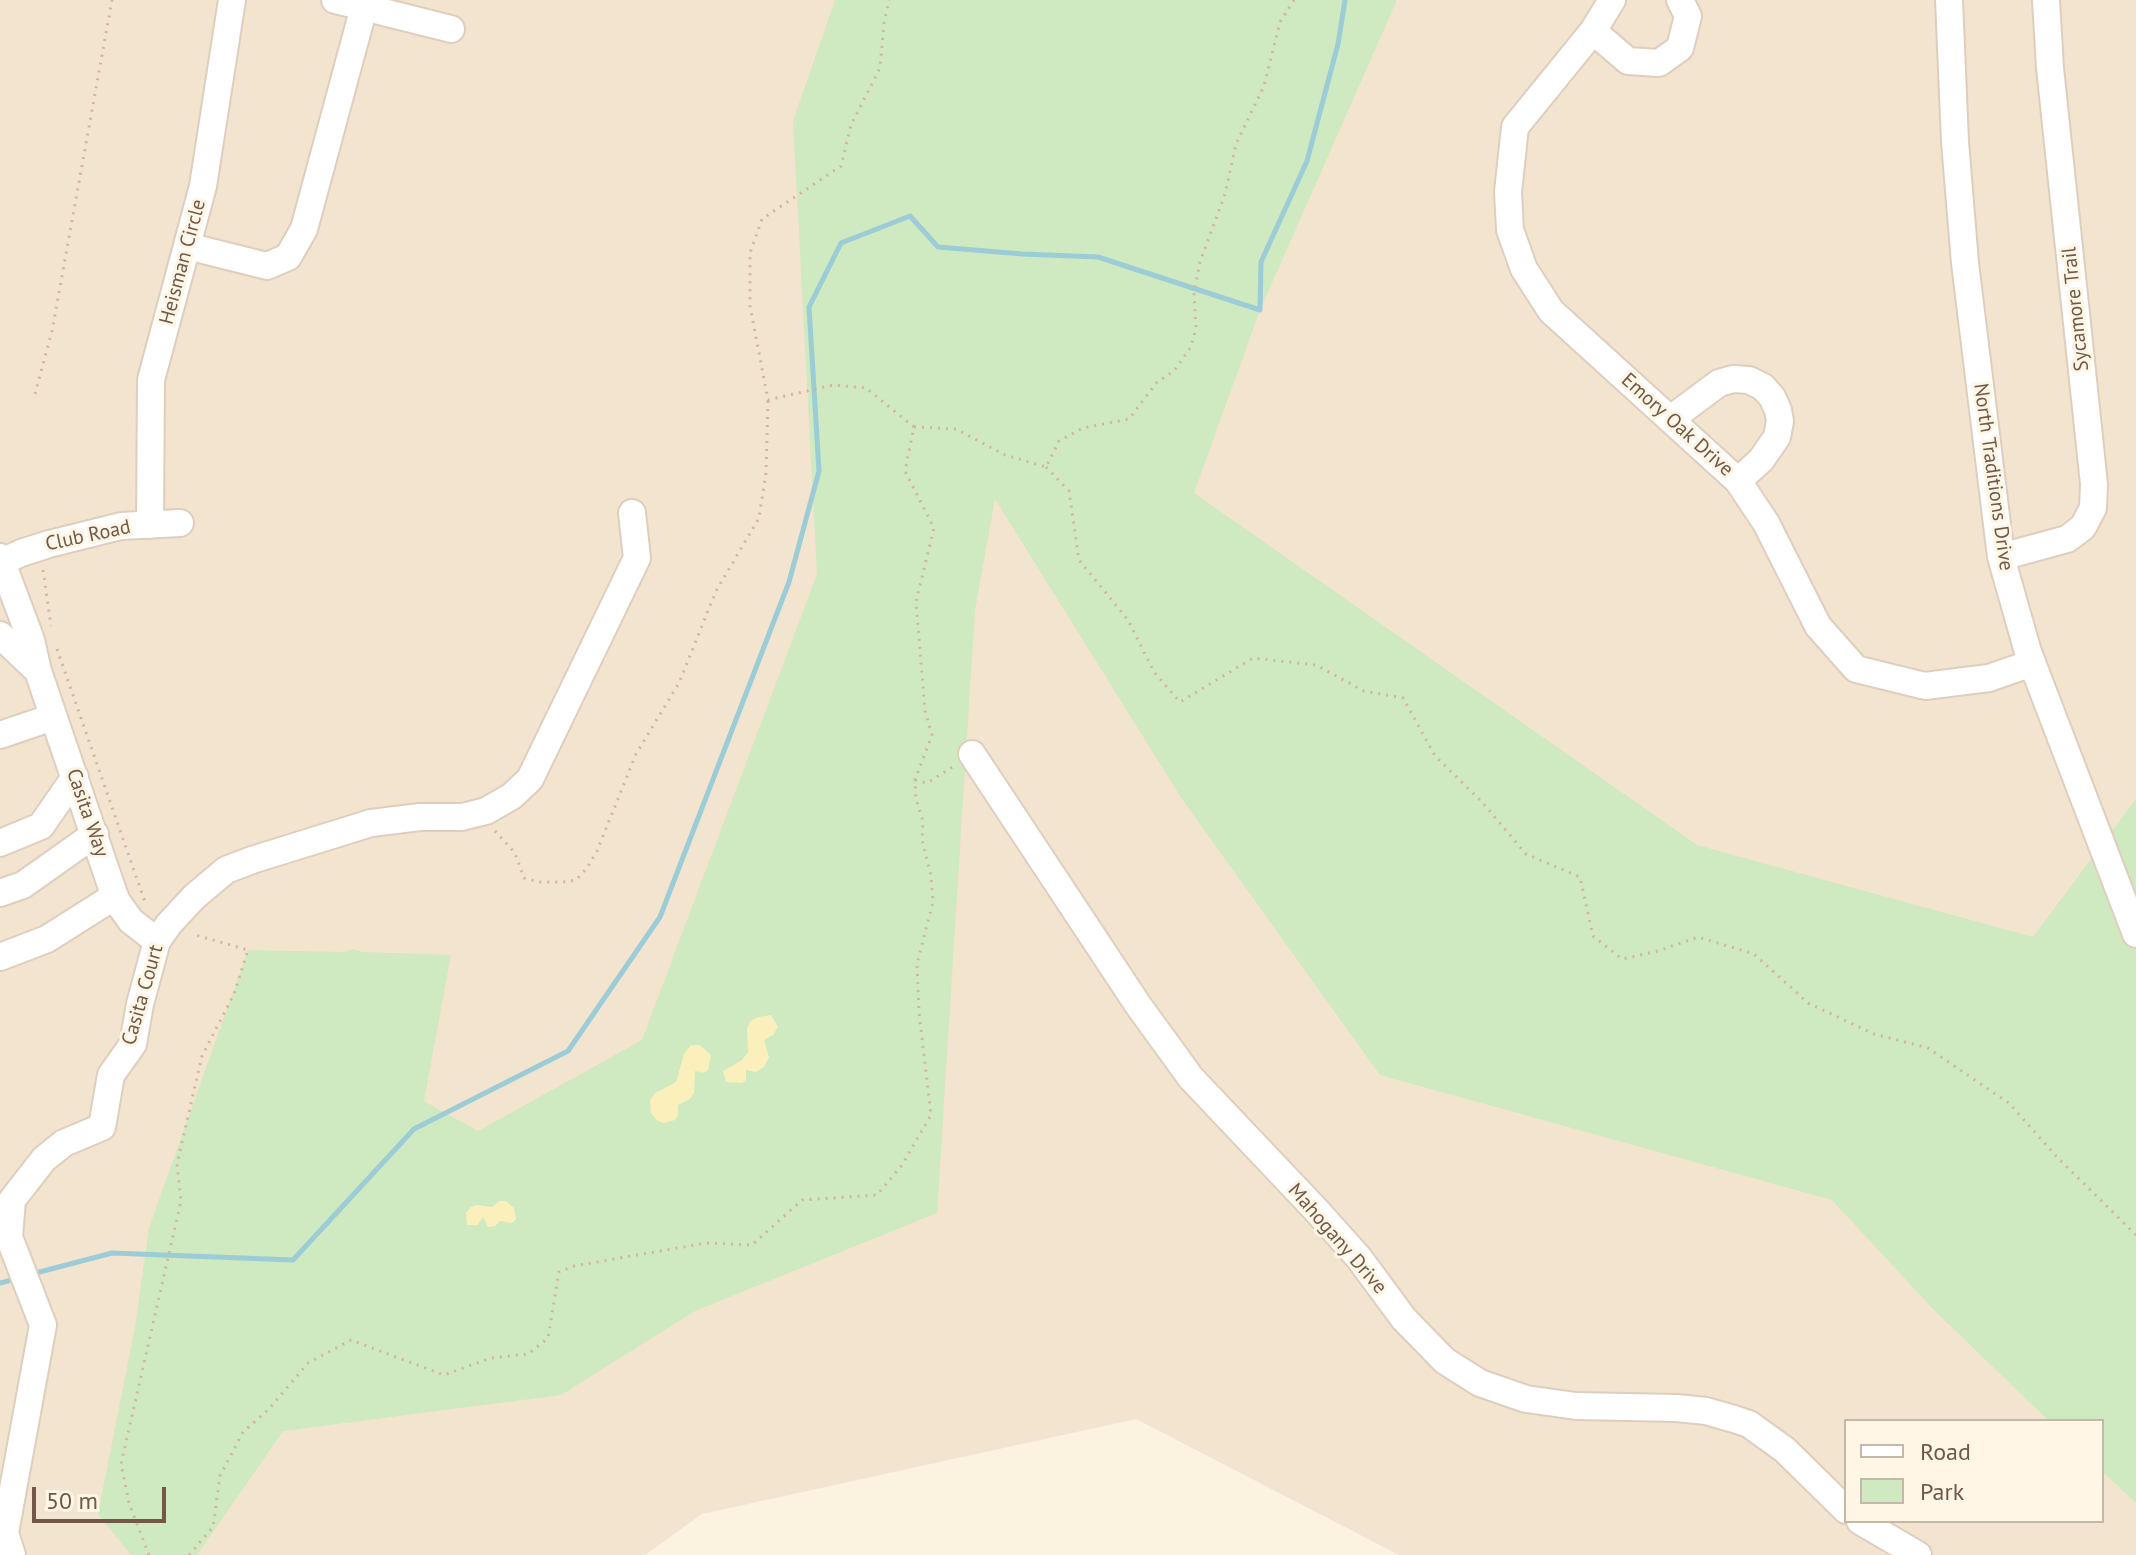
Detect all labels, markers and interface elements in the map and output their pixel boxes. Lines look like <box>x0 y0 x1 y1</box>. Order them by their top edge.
street label: Heisman Circle <box>155 197 211 327</box>
street label: Sycamore Trail <box>2058 246 2094 372</box>
street label: Emory Oak Drive <box>1616 368 1738 482</box>
street label: North Traditions Drive <box>1968 382 2018 572</box>
street label: Club Road <box>43 515 133 557</box>
street label: Casita Way <box>61 766 113 860</box>
street label: Casita Court <box>117 942 169 1048</box>
street label: Mahogany Drive <box>1283 1179 1391 1299</box>
legend <box>1844 1419 2104 1523</box>
text: Road <box>1920 1436 1971 1467</box>
scale bar <box>36 1471 170 1521</box>
text: Park <box>1920 1476 1964 1507</box>
text: 50 m <box>46 1485 98 1516</box>

